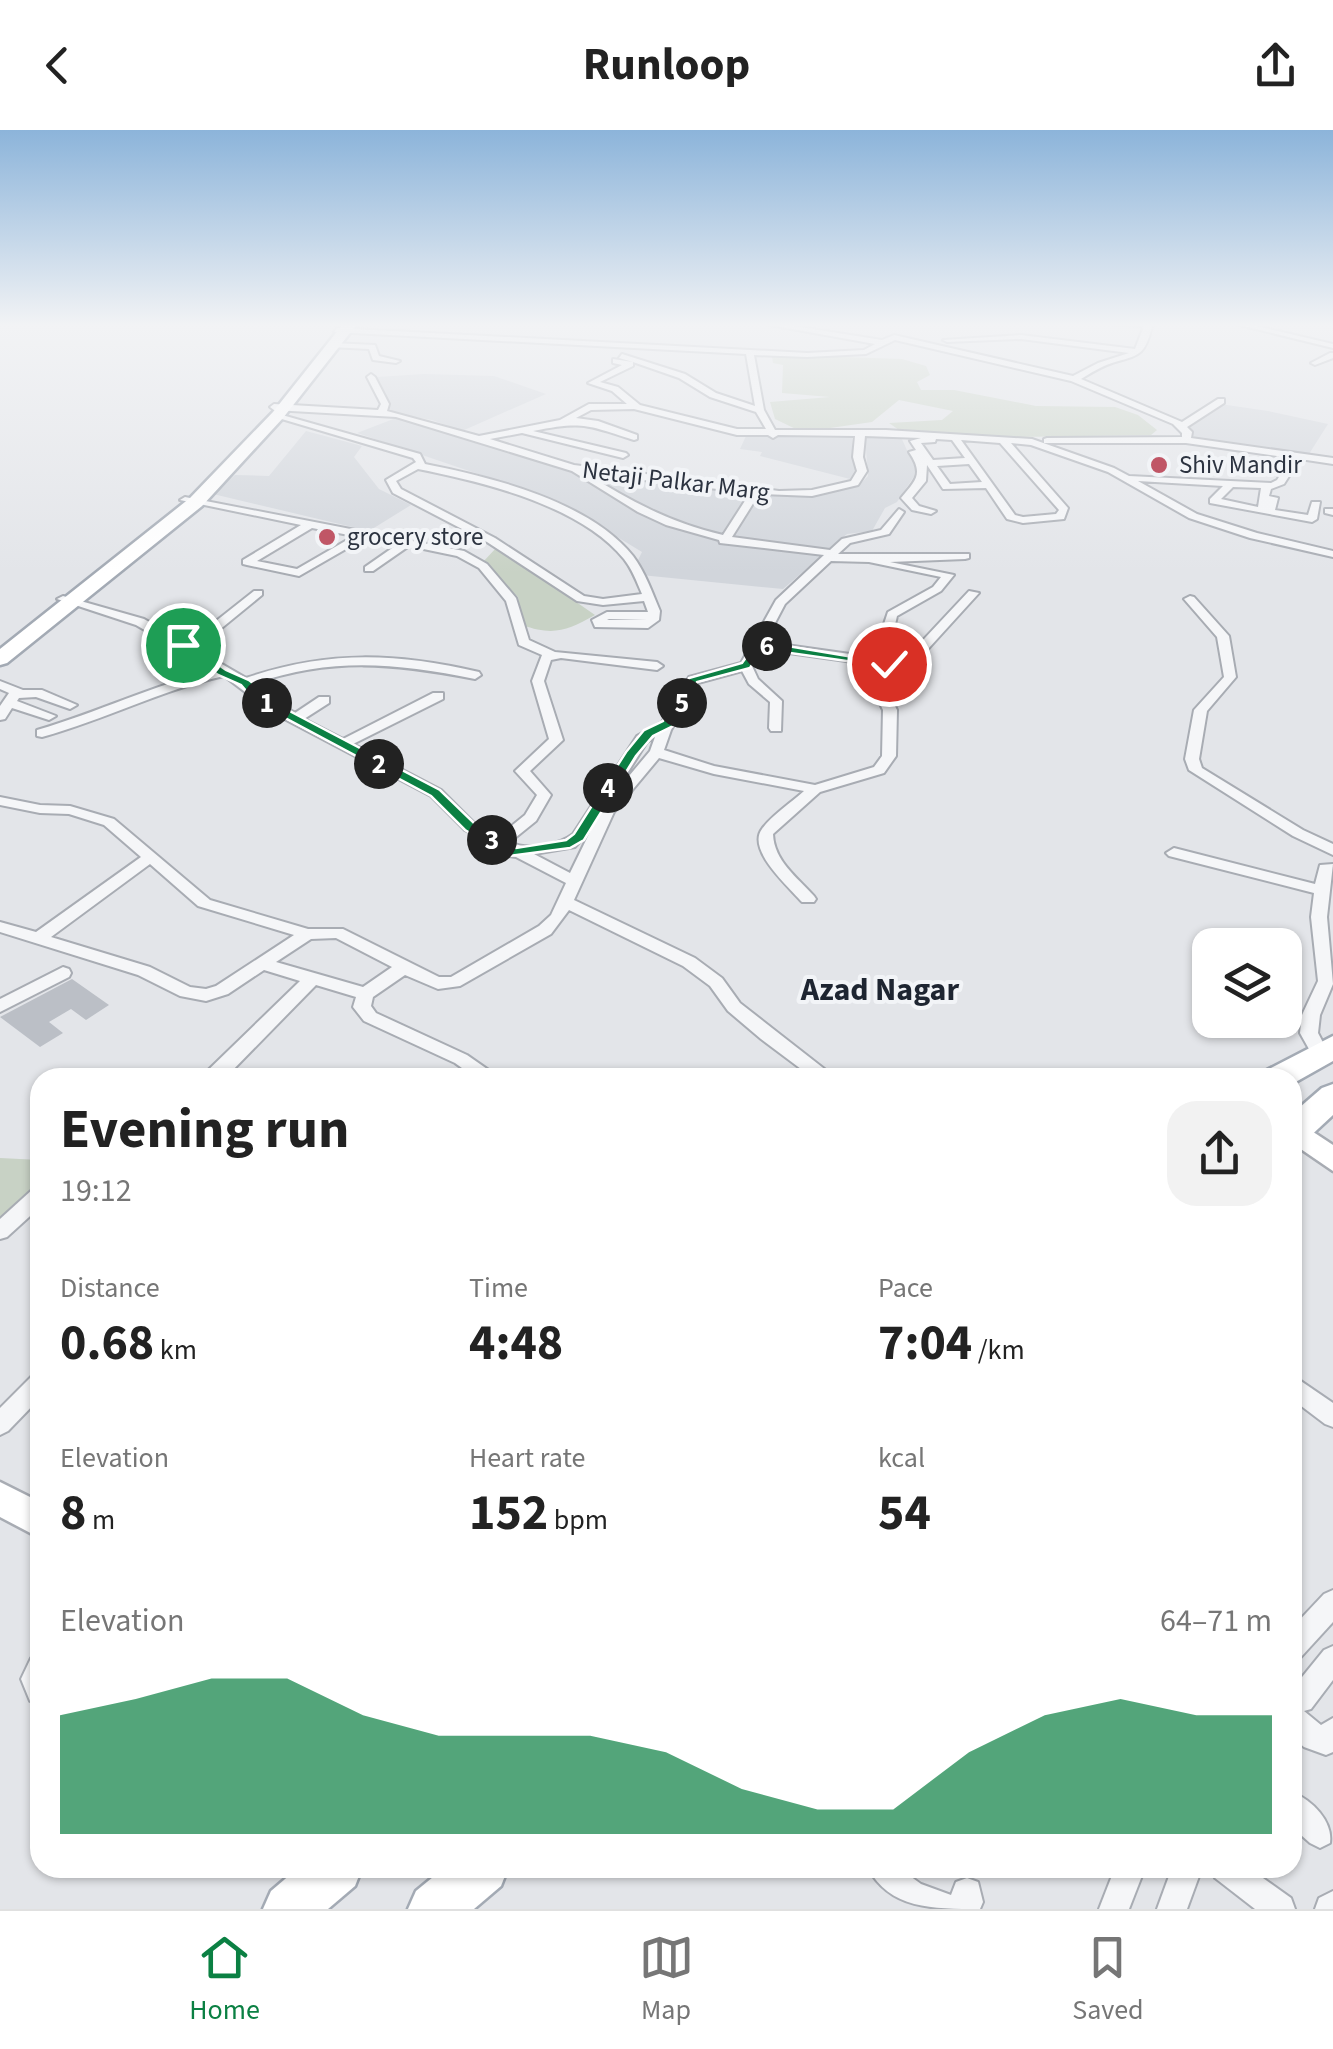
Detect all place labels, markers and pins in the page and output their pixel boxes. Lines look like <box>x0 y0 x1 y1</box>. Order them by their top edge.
place label: Shiv Mandir <box>1179 447 1302 483</box>
marker: Shiv Mandir <box>1148 454 1170 476</box>
place label: grocery store <box>347 519 483 555</box>
marker: grocery store <box>316 526 338 548</box>
pin <box>141 603 226 688</box>
pin: 6 <box>742 621 792 671</box>
pin <box>847 622 932 707</box>
pin: 1 <box>242 678 292 728</box>
pin: 5 <box>657 678 707 728</box>
pin: 2 <box>354 739 404 789</box>
pin: 4 <box>583 763 633 813</box>
pin: 3 <box>467 815 517 865</box>

